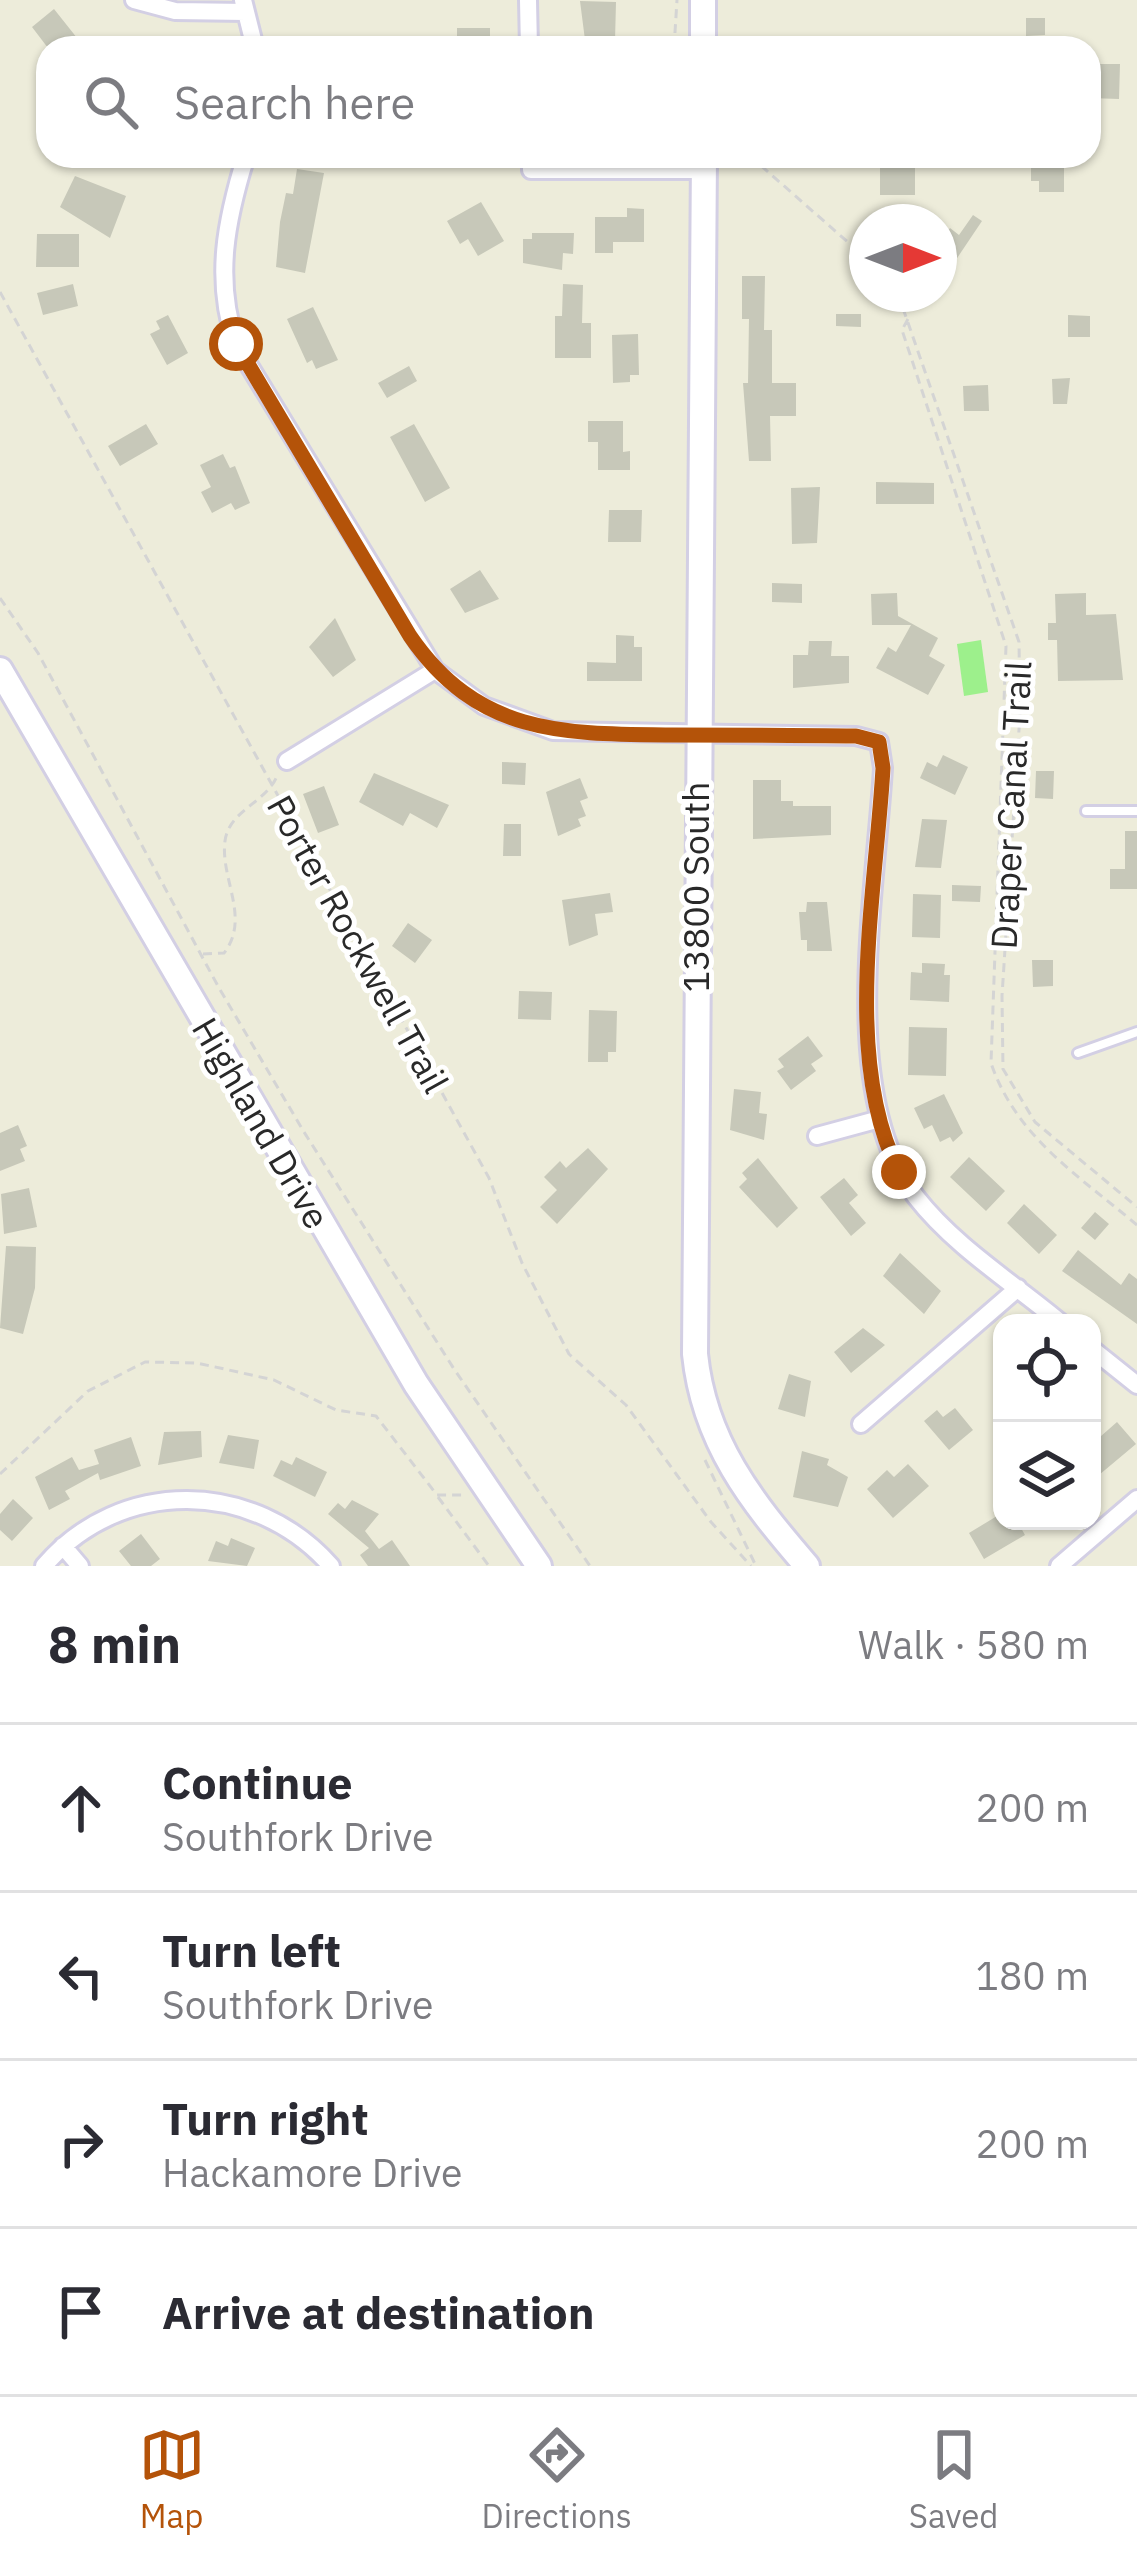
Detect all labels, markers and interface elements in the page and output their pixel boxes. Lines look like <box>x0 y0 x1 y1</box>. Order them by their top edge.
search box <box>36 36 1101 168</box>
icon: search <box>78 69 144 135</box>
text: Search here <box>174 73 415 131</box>
north arrow <box>849 204 957 312</box>
route start <box>209 317 263 371</box>
street label: Draper Canal Trail <box>979 660 1042 950</box>
street label: 13800 South <box>672 781 719 993</box>
street label: Porter Rockwell Trail <box>257 787 460 1101</box>
street label: Highland Drive <box>182 1009 341 1237</box>
route end <box>872 1145 926 1199</box>
map controls <box>993 1314 1101 1530</box>
button: locate <box>993 1314 1101 1422</box>
button: layers <box>993 1422 1101 1530</box>
text: 8 min <box>48 1611 181 1677</box>
text: Walk · 580 m <box>858 1619 1089 1670</box>
text: Continue <box>162 1753 353 1811</box>
icon: ahead <box>48 1775 114 1841</box>
text: 200 m <box>976 1782 1089 1833</box>
text: Southfork Drive <box>162 1811 433 1862</box>
text: Turn left <box>162 1921 341 1979</box>
icon: left <box>48 1943 114 2009</box>
text: 180 m <box>976 1950 1089 2001</box>
text: Southfork Drive <box>162 1979 433 2030</box>
text: Turn right <box>162 2089 369 2147</box>
icon: right <box>48 2111 114 2177</box>
text: 200 m <box>976 2118 1089 2169</box>
text: Hackamore Drive <box>162 2147 462 2198</box>
icon: arrive <box>48 2279 114 2345</box>
text: Arrive at destination <box>162 2283 595 2341</box>
tab: Map <box>139 2422 205 2537</box>
tab: Directions <box>482 2422 632 2537</box>
tab: Saved <box>909 2422 998 2537</box>

